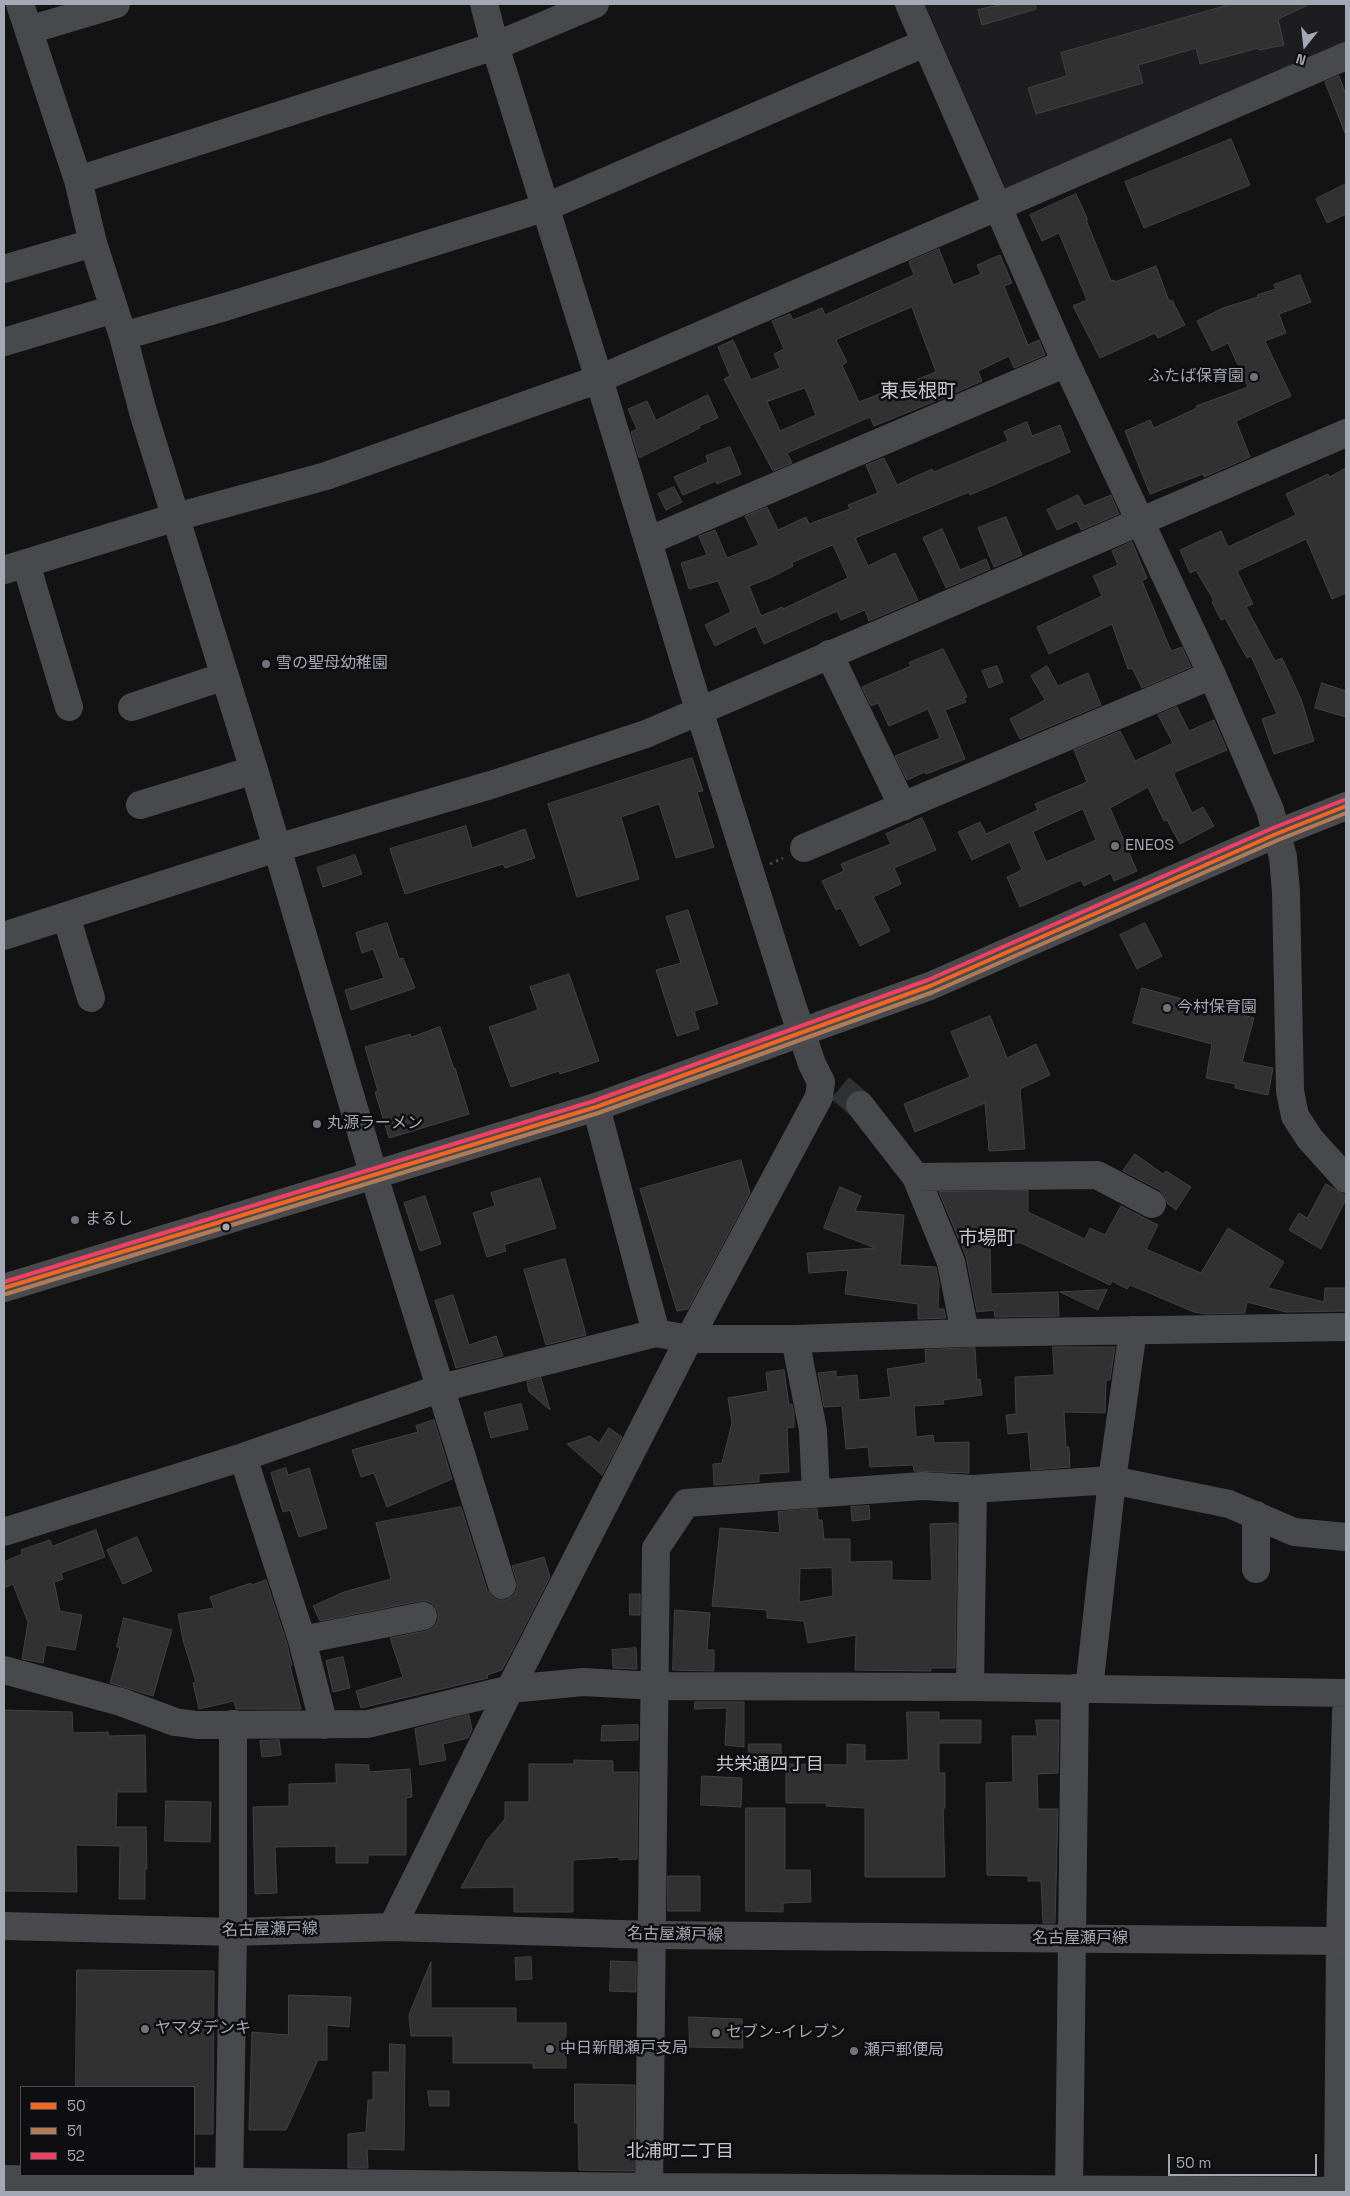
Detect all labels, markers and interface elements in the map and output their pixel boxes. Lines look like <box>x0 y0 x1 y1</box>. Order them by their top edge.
north arrow <box>1280 20 1330 70</box>
text: N <box>1294 49 1308 69</box>
place label: ふたば保育園 <box>1148 367 1244 387</box>
marker: ふたば保育園 <box>1248 371 1260 383</box>
district label: 東長根町 <box>880 381 956 403</box>
place label: 雪の聖母幼稚園 <box>276 654 388 674</box>
marker: 雪の聖母幼稚園 <box>260 658 272 670</box>
place label: ENEOS <box>1125 836 1174 856</box>
marker: ENEOS <box>1109 840 1121 852</box>
place label: 今村保育園 <box>1177 998 1257 1018</box>
marker: 今村保育園 <box>1161 1002 1173 1014</box>
place label: 丸源ラーメン <box>327 1114 423 1134</box>
marker: 丸源ラーメン <box>311 1118 323 1130</box>
place label: まるし <box>85 1210 133 1230</box>
marker: まるし <box>69 1214 81 1226</box>
unlabelled marker <box>221 1222 231 1232</box>
district label: 市場町 <box>959 1228 1015 1250</box>
district label: 共栄通四丁目 <box>716 1754 824 1776</box>
street label: 名古屋瀬戸線 <box>222 1920 318 1940</box>
street label: 名古屋瀬戸線 <box>627 1925 723 1945</box>
street label: 名古屋瀬戸線 <box>1032 1929 1128 1949</box>
place label: ヤマダデンキ <box>155 2019 251 2039</box>
marker: ヤマダデンキ <box>139 2023 151 2035</box>
place label: セブン-イレブン <box>726 2023 845 2043</box>
marker: セブン-イレブン <box>710 2027 722 2039</box>
place label: 中日新聞瀬戸支局 <box>560 2039 688 2059</box>
place label: 瀬戸郵便局 <box>864 2041 944 2061</box>
marker: 中日新聞瀬戸支局 <box>544 2043 556 2055</box>
marker: 瀬戸郵便局 <box>848 2045 860 2057</box>
legend <box>20 2086 195 2176</box>
text: 50 <box>67 2096 86 2115</box>
text: 51 <box>67 2121 82 2140</box>
district label: 北浦町二丁目 <box>626 2141 734 2163</box>
scale bar <box>1170 2144 1319 2176</box>
text: 52 <box>67 2146 85 2165</box>
text: 50 m <box>1176 2153 1211 2172</box>

